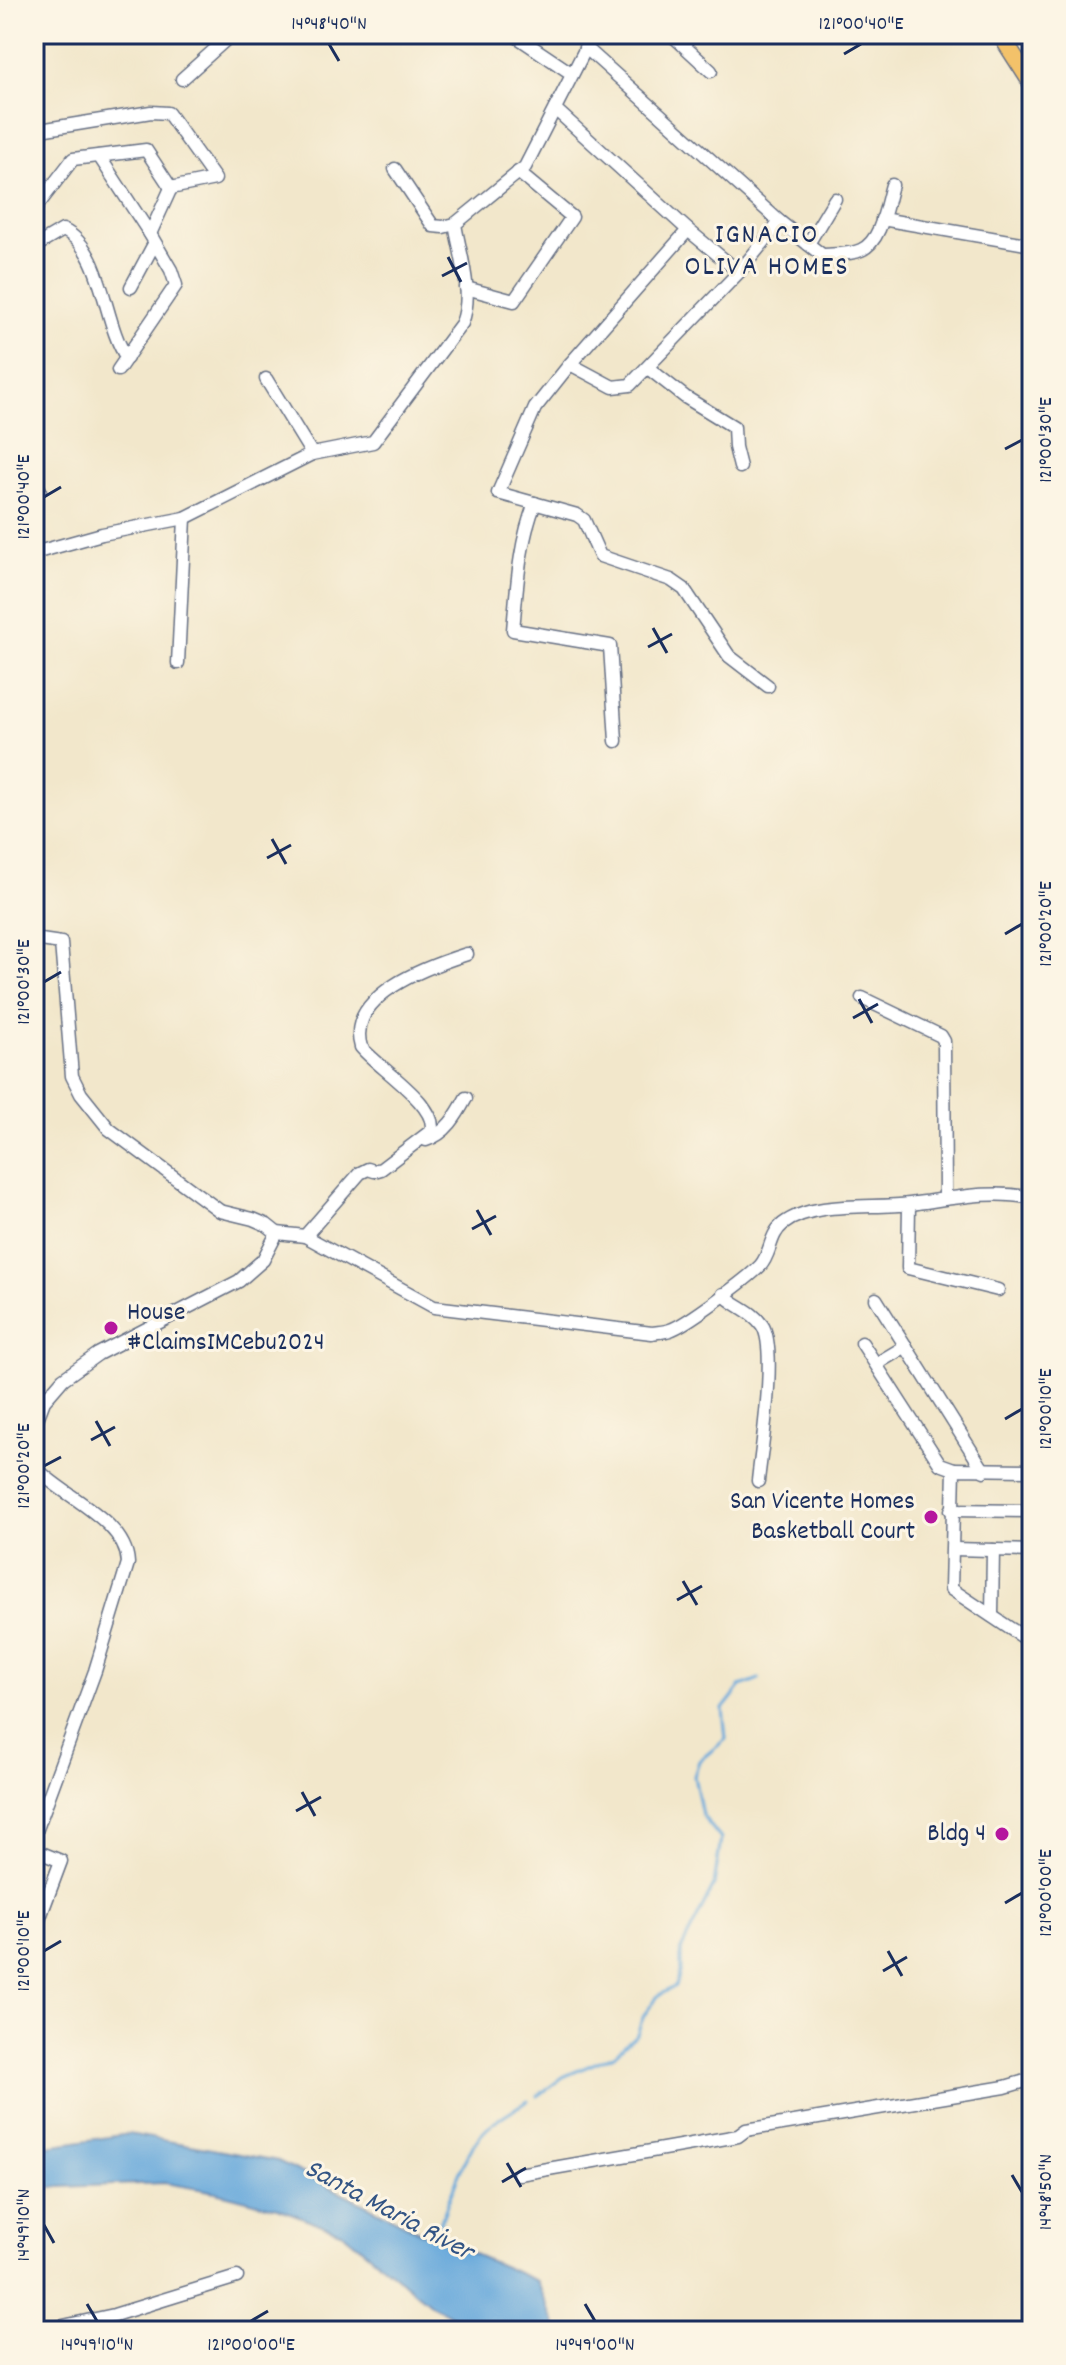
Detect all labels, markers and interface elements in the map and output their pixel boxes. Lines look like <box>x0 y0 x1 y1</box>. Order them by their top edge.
text: 14°48'40"N <box>291 11 367 39</box>
text: 121°00'40"E <box>818 11 904 39</box>
district label: IGNACIO OLIVA HOMES <box>684 217 850 289</box>
text: 121°00'30"E <box>1033 397 1061 483</box>
text: 121°00'40"E <box>11 454 39 540</box>
text: 121°00'20"E <box>1033 881 1061 967</box>
text: 121°00'30"E <box>11 939 39 1025</box>
place label: House #ClaimsIMCebu2024 <box>127 1295 324 1362</box>
marker: House #ClaimsIMCebu2024 <box>102 1319 120 1337</box>
text: 121°00'10"E <box>1033 1368 1061 1450</box>
text: 121°00'20"E <box>11 1423 39 1509</box>
place label: San Vicente Homes Basketball Court <box>730 1484 915 1551</box>
marker: San Vicente Homes Basketball Court <box>922 1508 940 1526</box>
place label: Bldg 4 <box>927 1816 986 1853</box>
marker: Bldg 4 <box>993 1825 1011 1843</box>
text: 121°00'00"E <box>1033 1849 1061 1937</box>
text: 121°00'10"E <box>11 1910 39 1992</box>
water label: Santa Maria River <box>296 2151 483 2275</box>
text: 14°48'50"N <box>1033 2154 1061 2230</box>
text: 14°49'10"N <box>11 2189 39 2261</box>
text: 14°49'10"N <box>61 2332 133 2360</box>
text: 121°00'00"E <box>207 2332 295 2360</box>
text: 14°49'00"N <box>555 2332 635 2360</box>

